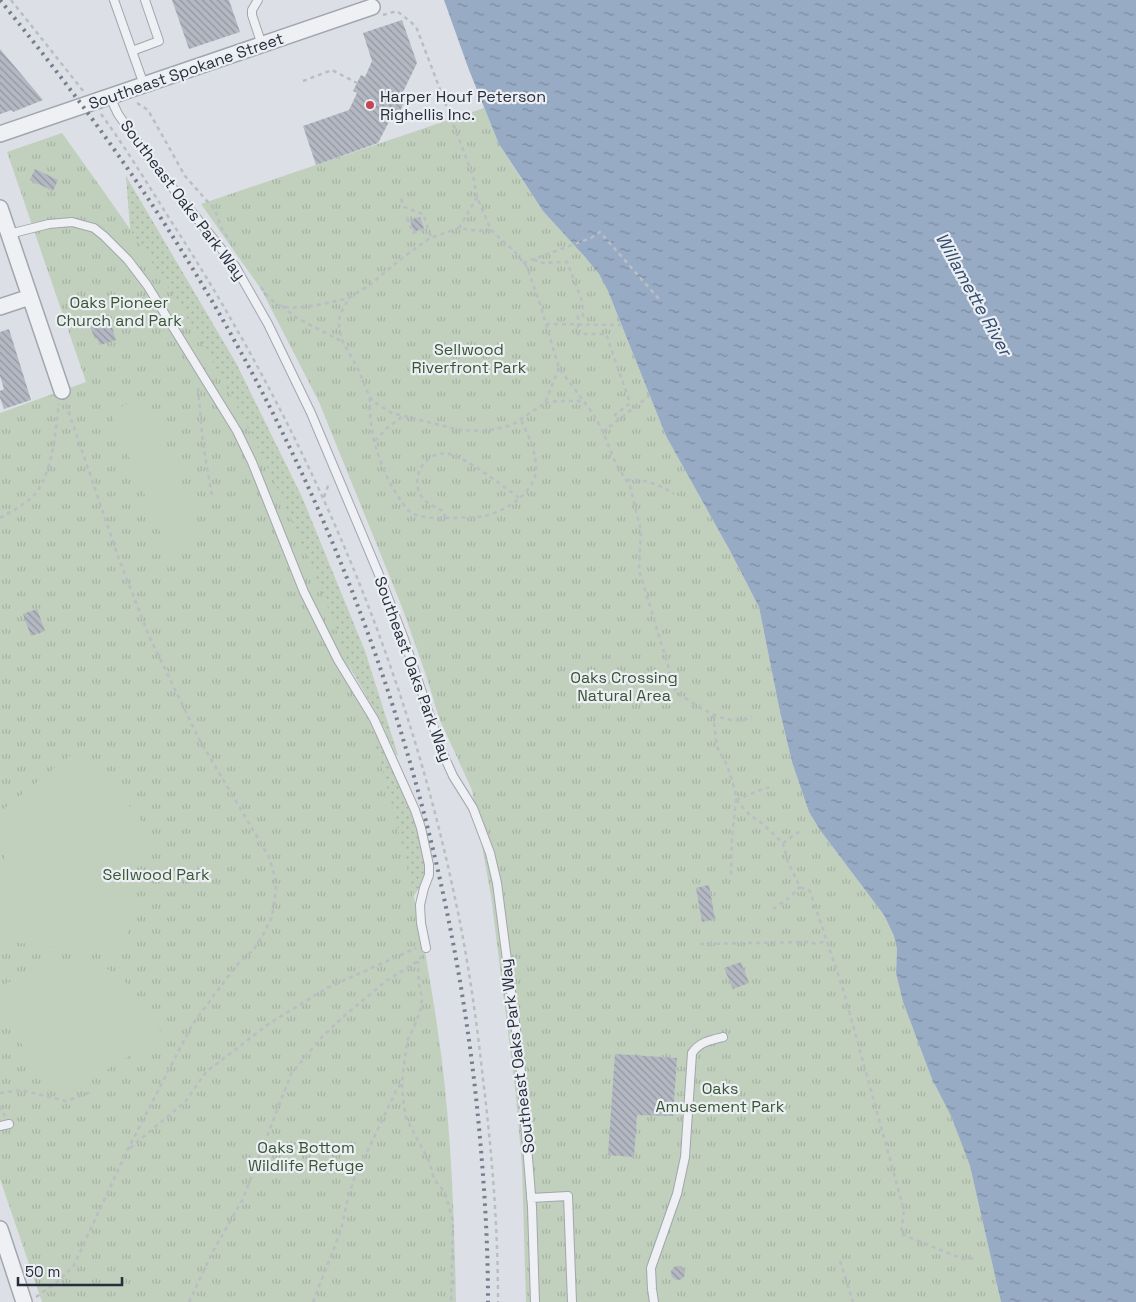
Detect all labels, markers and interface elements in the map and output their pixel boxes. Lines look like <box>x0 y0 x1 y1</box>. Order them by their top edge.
street label: Southeast Spokane Street <box>86 28 286 114</box>
place label: Harper Houf Peterson Righellis Inc. <box>380 86 546 125</box>
marker: Harper Houf Peterson Righellis Inc. <box>364 99 376 111</box>
street label: Southeast Oaks Park Way <box>116 116 250 284</box>
water label: Willamette River <box>931 228 1018 362</box>
park label: Oaks Pioneer Church and Park <box>56 292 182 331</box>
park label: Sellwood Riverfront Park <box>412 339 527 378</box>
street label: Southeast Oaks Park Way <box>370 573 456 765</box>
park label: Oaks Crossing Natural Area <box>570 667 678 706</box>
park label: Sellwood Park <box>102 864 210 885</box>
street label: Southeast Oaks Park Way <box>495 958 539 1154</box>
park label: Oaks Amusement Park <box>656 1078 785 1117</box>
park label: Oaks Bottom Wildlife Refuge <box>248 1137 364 1176</box>
scale bar <box>18 1254 121 1286</box>
text: 50 m <box>25 1262 60 1281</box>

